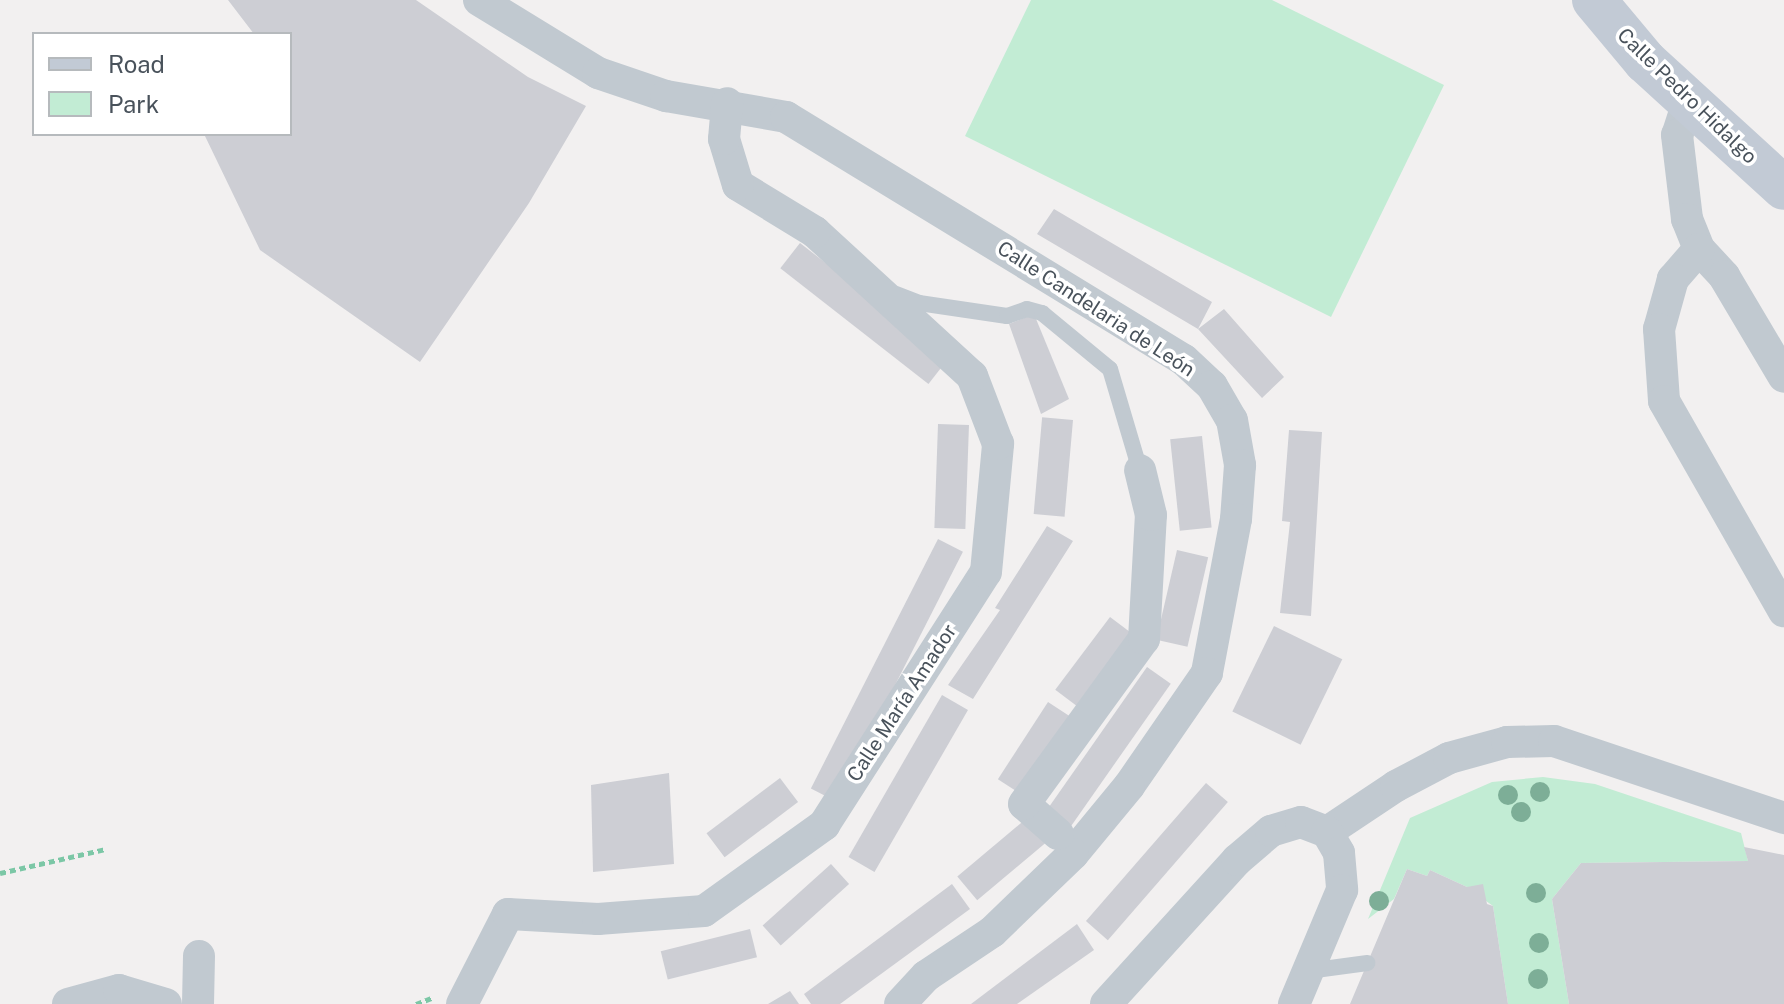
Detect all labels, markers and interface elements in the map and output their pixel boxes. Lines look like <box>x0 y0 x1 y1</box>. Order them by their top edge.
street label: Calle Pedro Hidalgo <box>1612 23 1762 169</box>
legend <box>32 32 292 136</box>
text: Road <box>108 50 165 78</box>
text: Park <box>108 90 159 118</box>
street label: Calle Candelaria de León <box>993 236 1199 382</box>
street label: Calle María Amador <box>842 620 962 786</box>

